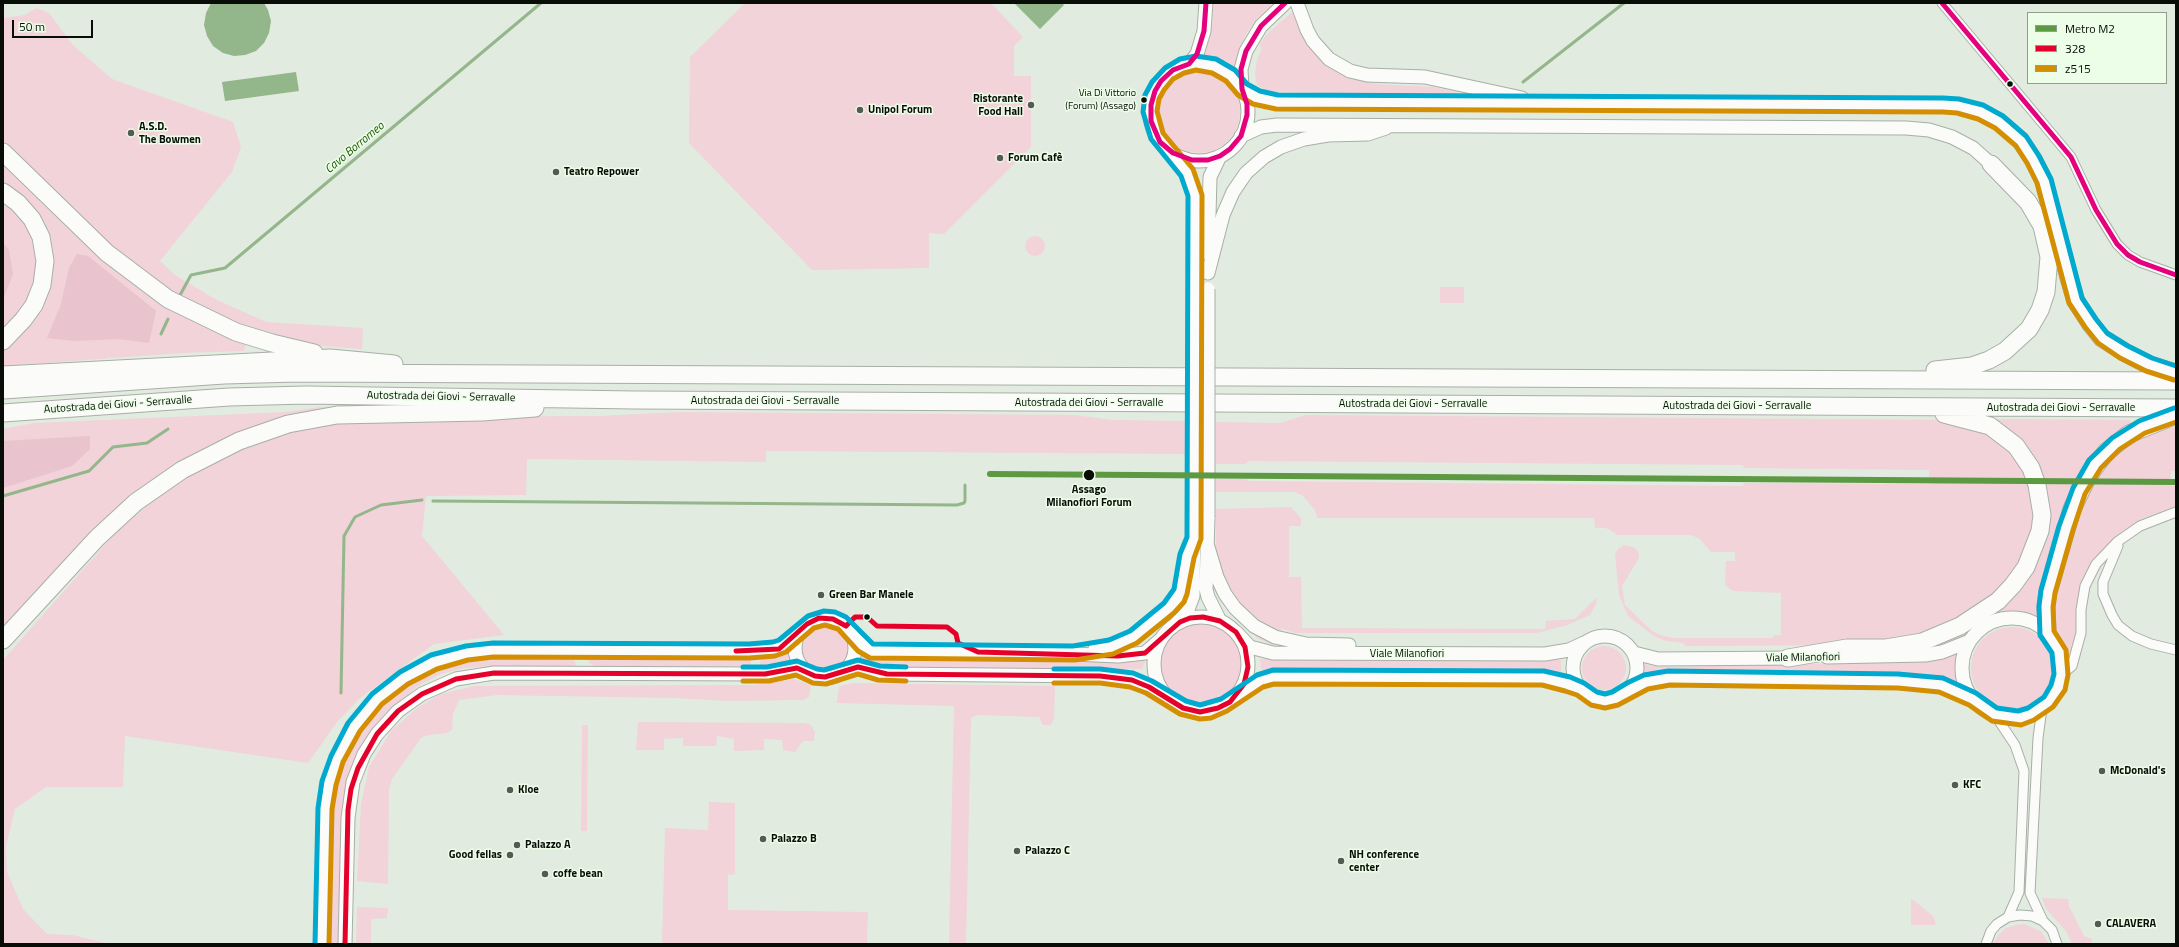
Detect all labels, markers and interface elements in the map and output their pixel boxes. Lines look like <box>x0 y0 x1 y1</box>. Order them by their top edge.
scale bar <box>14 12 95 38</box>
legend <box>2027 12 2167 84</box>
text: 50 m <box>19 17 45 36</box>
text: Metro M2 <box>2065 19 2115 38</box>
text: 328 <box>2065 39 2085 58</box>
text: z515 <box>2065 59 2091 78</box>
unlabelled marker <box>2005 79 2015 89</box>
place label: Via Di Vittorio (Forum) (Assago) <box>1065 88 1136 112</box>
place label: Ristorante Food Hall <box>973 92 1023 118</box>
marker: Via Di Vittorio (Forum) (Assago) <box>1139 95 1149 105</box>
marker: Ristorante Food Hall <box>1026 100 1036 110</box>
place label: Unipol Forum <box>868 103 932 117</box>
marker: Unipol Forum <box>855 105 865 115</box>
water label: Cavo Borromeo <box>323 119 387 177</box>
place label: A.S.D. The Bowmen <box>139 120 201 146</box>
marker: A.S.D. The Bowmen <box>126 128 136 138</box>
place label: Forum Cafè <box>1008 151 1062 165</box>
marker: Forum Cafè <box>995 153 1005 163</box>
place label: Teatro Repower <box>564 165 639 179</box>
marker: Teatro Repower <box>551 167 561 177</box>
street label: Autostrada dei Giovi - Serravalle <box>367 389 515 405</box>
street label: Autostrada dei Giovi - Serravalle <box>43 393 193 417</box>
street label: Autostrada dei Giovi - Serravalle <box>691 394 839 408</box>
street label: Autostrada dei Giovi - Serravalle <box>1015 396 1163 410</box>
street label: Autostrada dei Giovi - Serravalle <box>1339 397 1487 411</box>
street label: Autostrada dei Giovi - Serravalle <box>1663 399 1811 413</box>
street label: Autostrada dei Giovi - Serravalle <box>1987 401 2135 415</box>
marker: Assago Milanofiori Forum <box>1082 468 1096 482</box>
place label: Assago Milanofiori Forum <box>1046 483 1132 509</box>
place label: Green Bar Manele <box>829 588 914 602</box>
marker: Green Bar Manele <box>816 590 826 600</box>
unlabelled marker <box>862 612 872 622</box>
street label: Viale Milanofiori <box>1370 647 1444 661</box>
street label: Viale Milanofiori <box>1766 651 1840 665</box>
place label: McDonald's <box>2110 764 2166 778</box>
marker: McDonald's <box>2097 766 2107 776</box>
place label: KFC <box>1963 778 1981 792</box>
marker: KFC <box>1950 780 1960 790</box>
place label: Kloe <box>518 783 539 797</box>
marker: Kloe <box>505 785 515 795</box>
place label: Palazzo B <box>771 832 817 846</box>
marker: Palazzo B <box>758 834 768 844</box>
place label: Palazzo A <box>525 838 571 852</box>
marker: Palazzo A <box>512 840 522 850</box>
place label: Palazzo C <box>1025 844 1070 858</box>
marker: Palazzo C <box>1012 846 1022 856</box>
place label: Good fellas <box>449 848 502 862</box>
place label: NH conference center <box>1349 848 1419 874</box>
marker: Good fellas <box>505 850 515 860</box>
marker: NH conference center <box>1336 856 1346 866</box>
place label: coffe bean <box>553 867 603 881</box>
marker: coffe bean <box>540 869 550 879</box>
place label: CALAVERA <box>2106 917 2156 931</box>
marker: CALAVERA <box>2093 919 2103 929</box>

